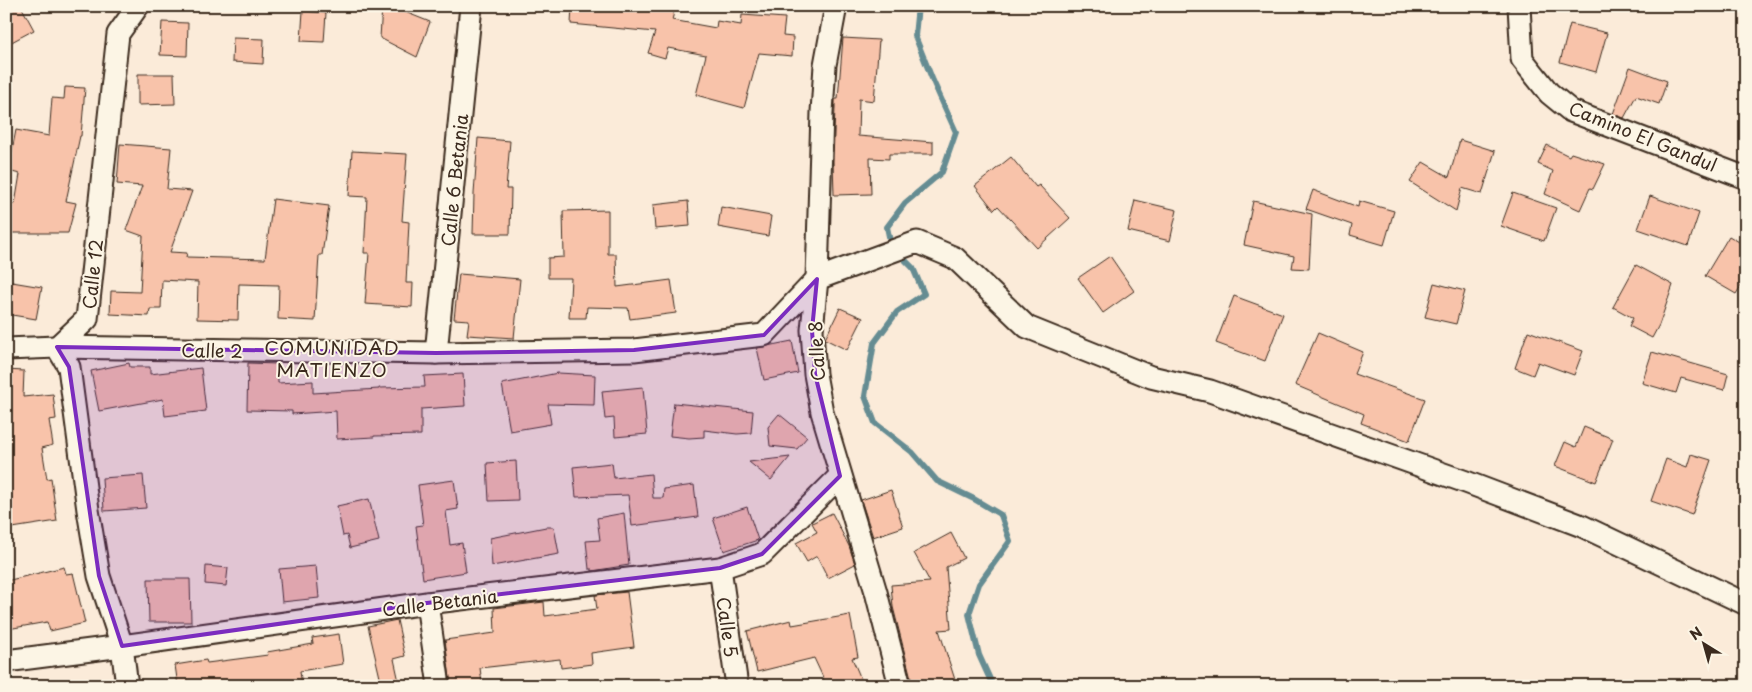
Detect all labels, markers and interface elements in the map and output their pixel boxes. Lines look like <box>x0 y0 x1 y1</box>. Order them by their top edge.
street label: Camino El Gandul <box>1565 94 1721 178</box>
street label: Calle 6 Betania <box>434 112 474 248</box>
street label: Calle 12 <box>75 238 109 310</box>
street label: Calle 8 <box>801 320 831 382</box>
district label: COMUNIDAD MATIENZO <box>264 333 400 383</box>
street label: Calle 2 <box>181 336 243 364</box>
street label: Calle Betania <box>380 581 500 623</box>
street label: Calle 5 <box>710 595 746 659</box>
north arrow <box>1680 620 1730 670</box>
text: N <box>1685 621 1707 645</box>

